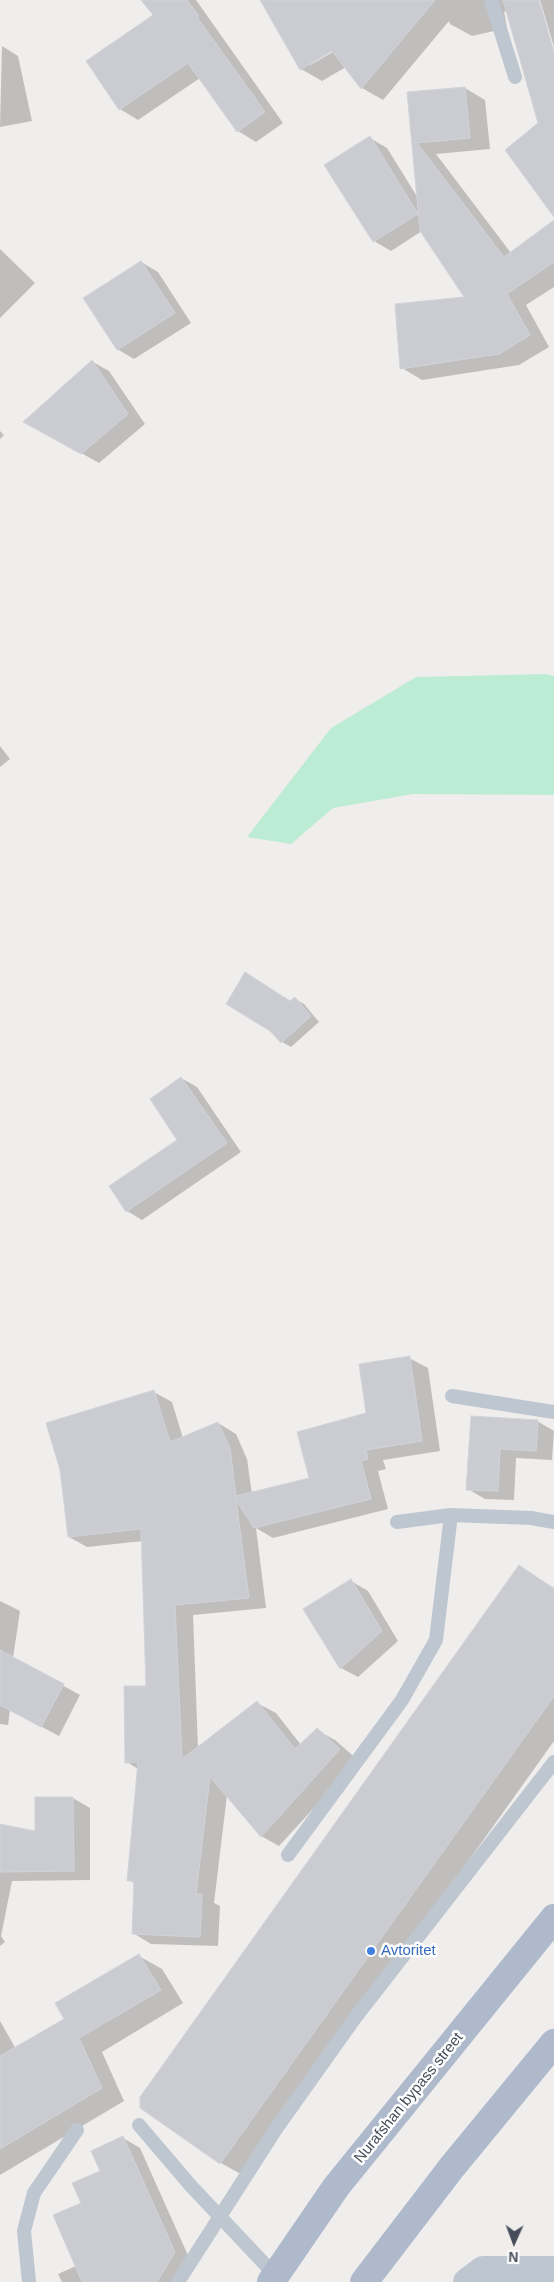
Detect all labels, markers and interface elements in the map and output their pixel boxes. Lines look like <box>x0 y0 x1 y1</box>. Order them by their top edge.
place label: Avtoritet <box>381 1942 436 1960</box>
marker: Avtoritet <box>365 1945 377 1957</box>
street label: Nurafshan bypass street <box>351 2029 467 2167</box>
north arrow <box>489 2217 539 2267</box>
text: N <box>508 2249 519 2265</box>

